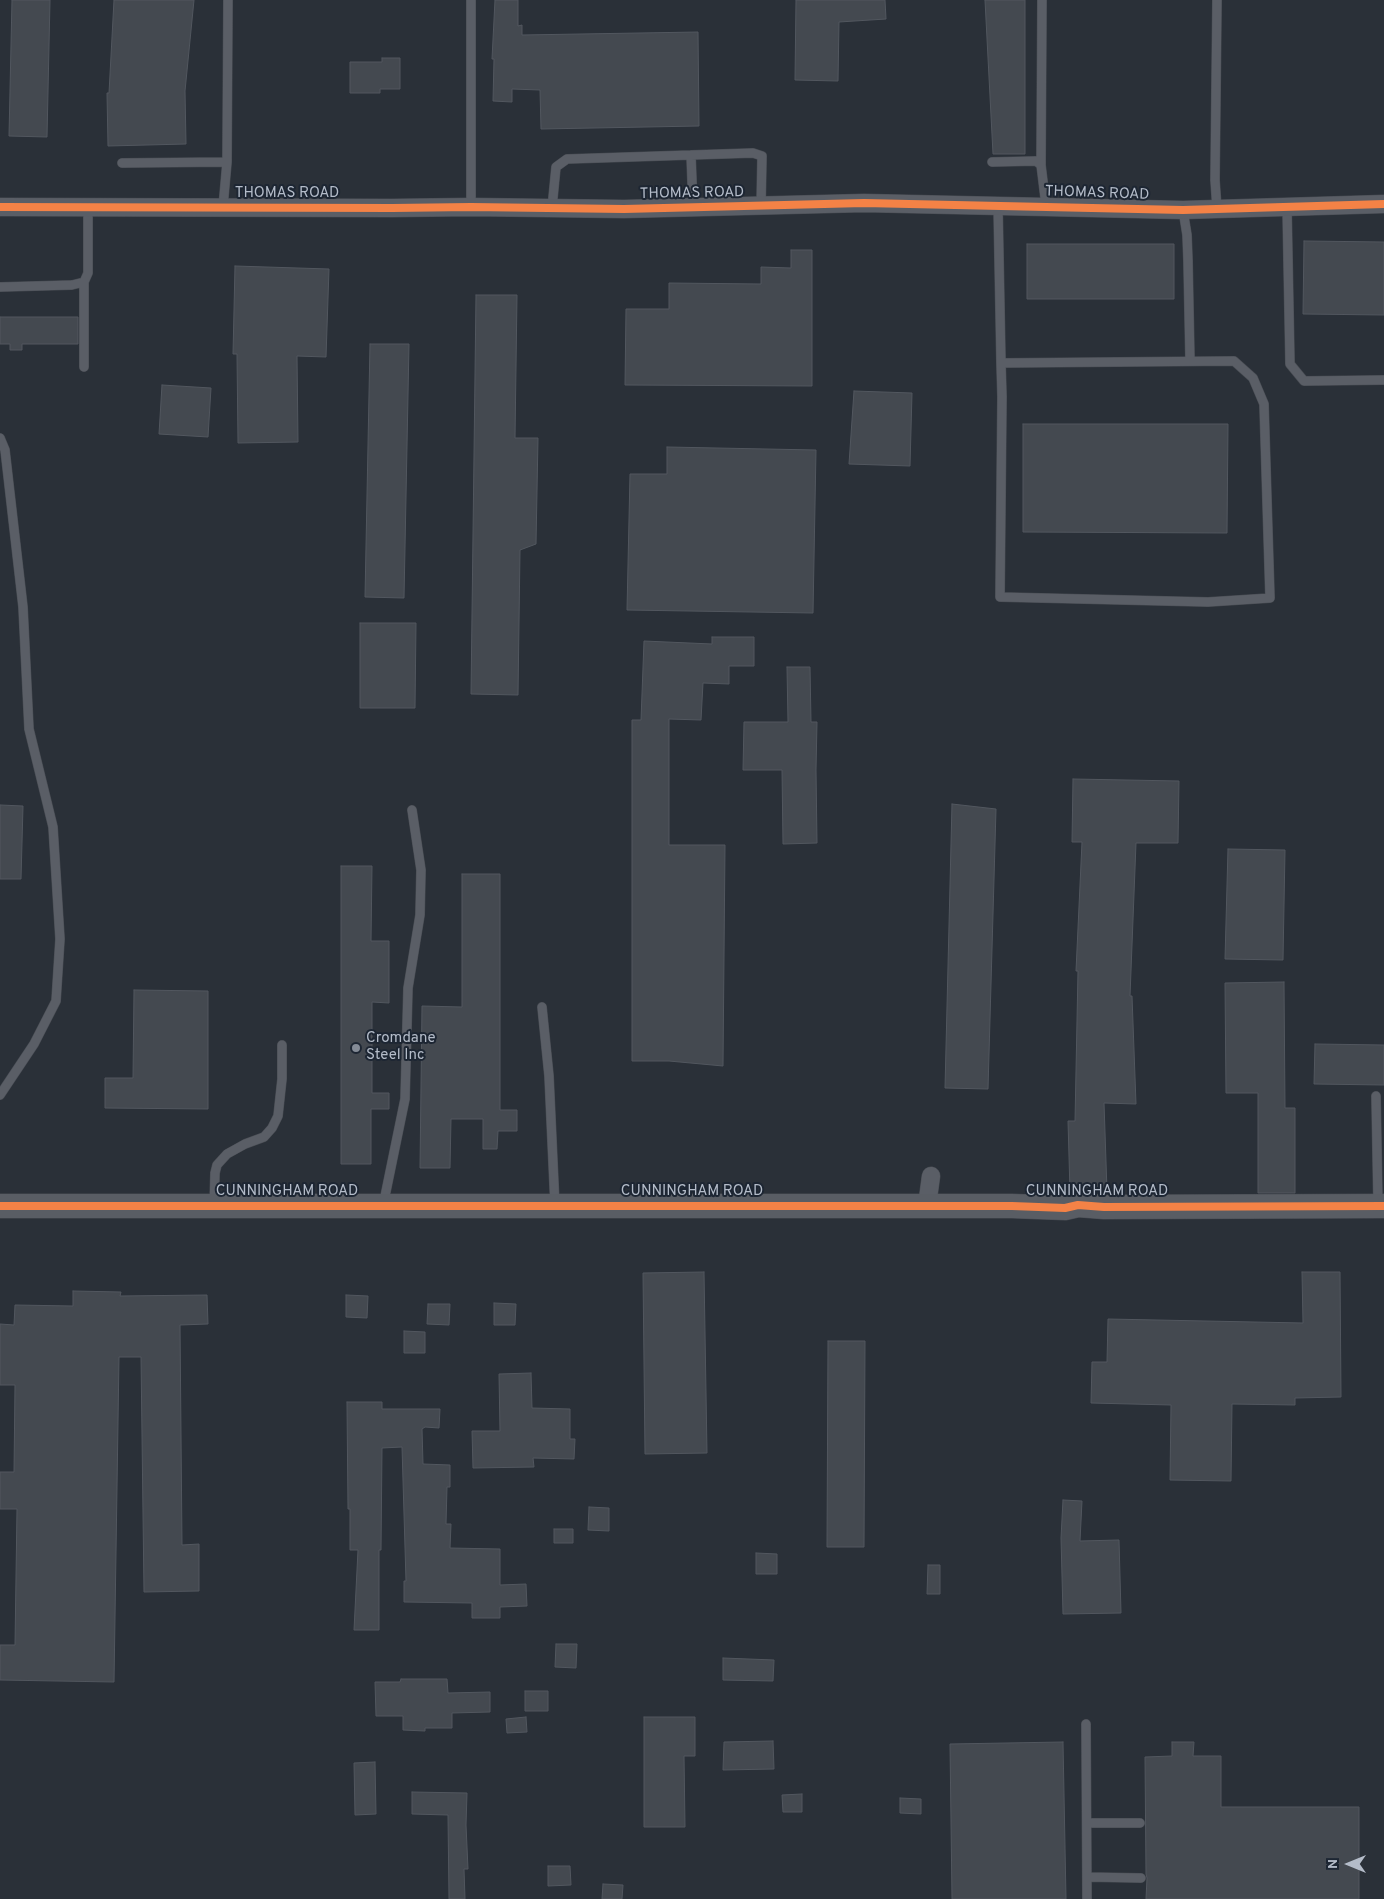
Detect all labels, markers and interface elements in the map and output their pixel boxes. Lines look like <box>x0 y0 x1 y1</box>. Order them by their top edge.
street label: THOMAS ROAD <box>1044 183 1150 205</box>
street label: THOMAS ROAD <box>640 184 744 204</box>
street label: THOMAS ROAD <box>235 185 339 203</box>
place label: Cromdane Steel Inc <box>366 1030 436 1065</box>
marker: Cromdane Steel Inc <box>350 1042 362 1054</box>
street label: CUNNINGHAM ROAD <box>216 1183 358 1201</box>
street label: CUNNINGHAM ROAD <box>621 1183 763 1201</box>
street label: CUNNINGHAM ROAD <box>1026 1183 1168 1201</box>
north arrow <box>1324 1839 1374 1889</box>
text: N <box>1325 1859 1342 1869</box>

